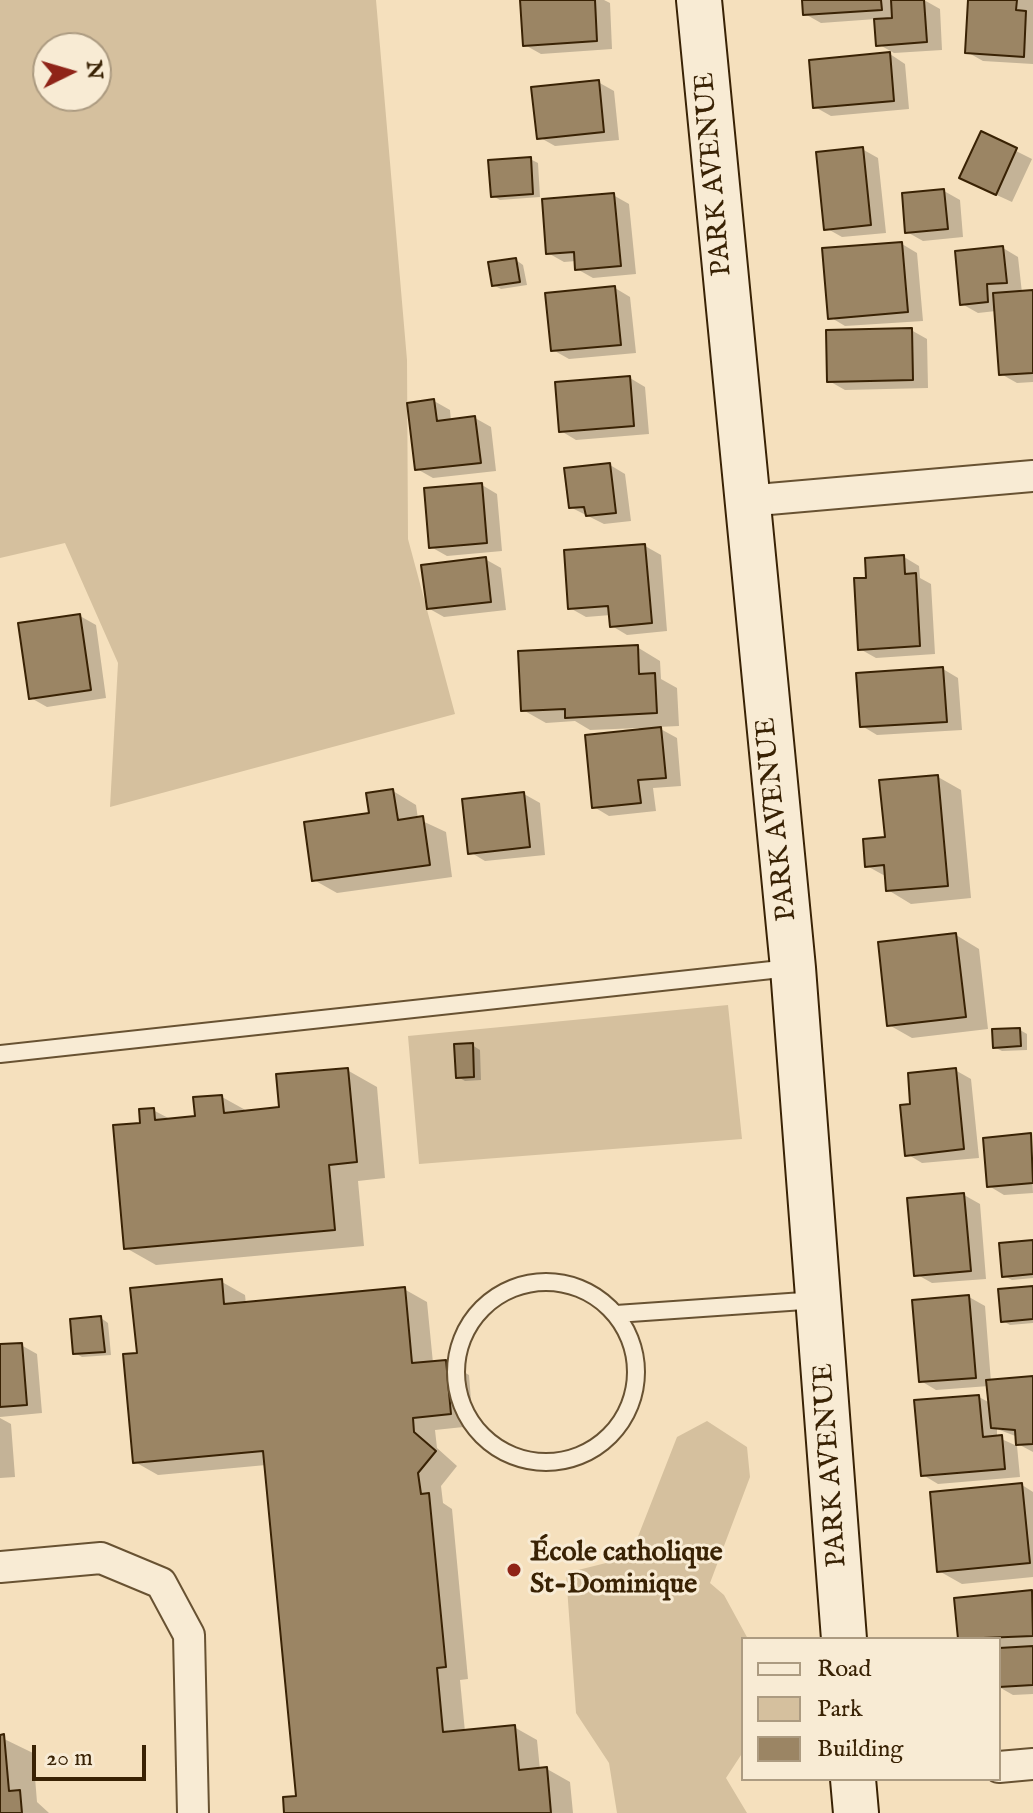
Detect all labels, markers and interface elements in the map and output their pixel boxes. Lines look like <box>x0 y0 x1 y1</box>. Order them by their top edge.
north arrow <box>32 32 112 112</box>
text: N <box>79 59 109 81</box>
street label: PARK AVENUE <box>689 71 741 277</box>
street label: PARK AVENUE <box>751 715 805 923</box>
street label: PARK AVENUE <box>808 1362 856 1568</box>
place label: École catholique St-Dominique <box>530 1537 723 1603</box>
marker: École catholique St-Dominique <box>505 1561 523 1579</box>
legend <box>741 1637 1001 1781</box>
text: Road <box>817 1654 871 1685</box>
text: Park <box>817 1694 863 1725</box>
scale bar <box>36 1729 150 1779</box>
text: Building <box>817 1734 903 1765</box>
text: 20 m <box>46 1743 93 1774</box>

